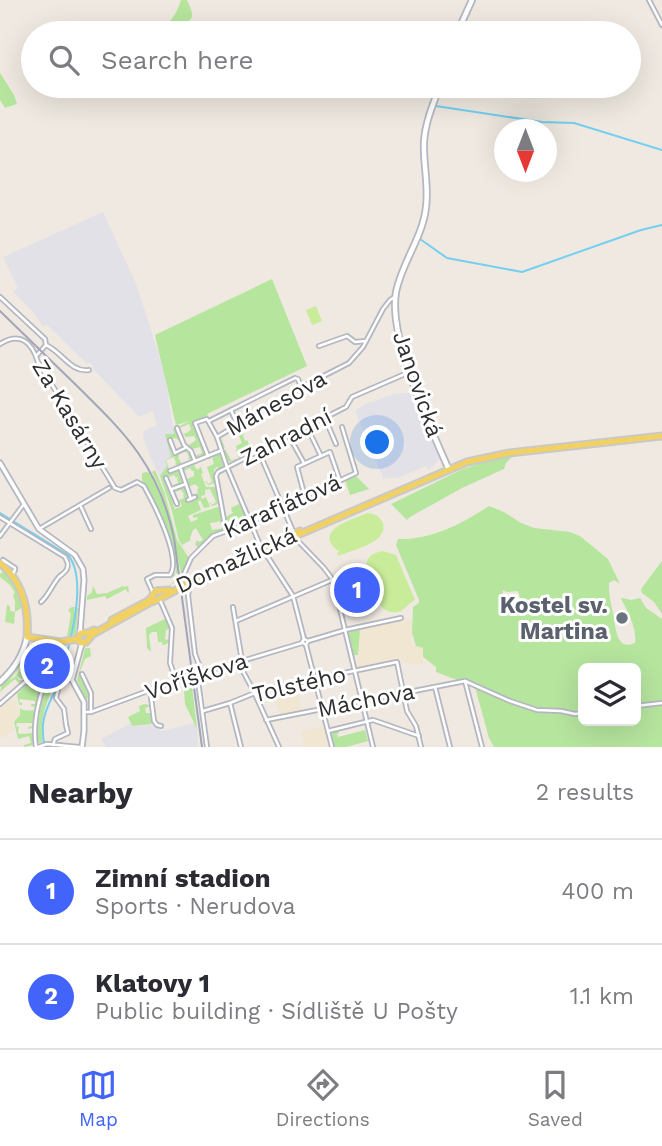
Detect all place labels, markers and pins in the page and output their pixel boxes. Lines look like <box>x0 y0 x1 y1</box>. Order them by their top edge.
pin: 1 <box>334 564 380 616</box>
place label: Kostel sv. Martina <box>500 592 609 645</box>
marker: Kostel sv. Martina <box>614 610 630 626</box>
pin: 2 <box>24 640 70 692</box>

